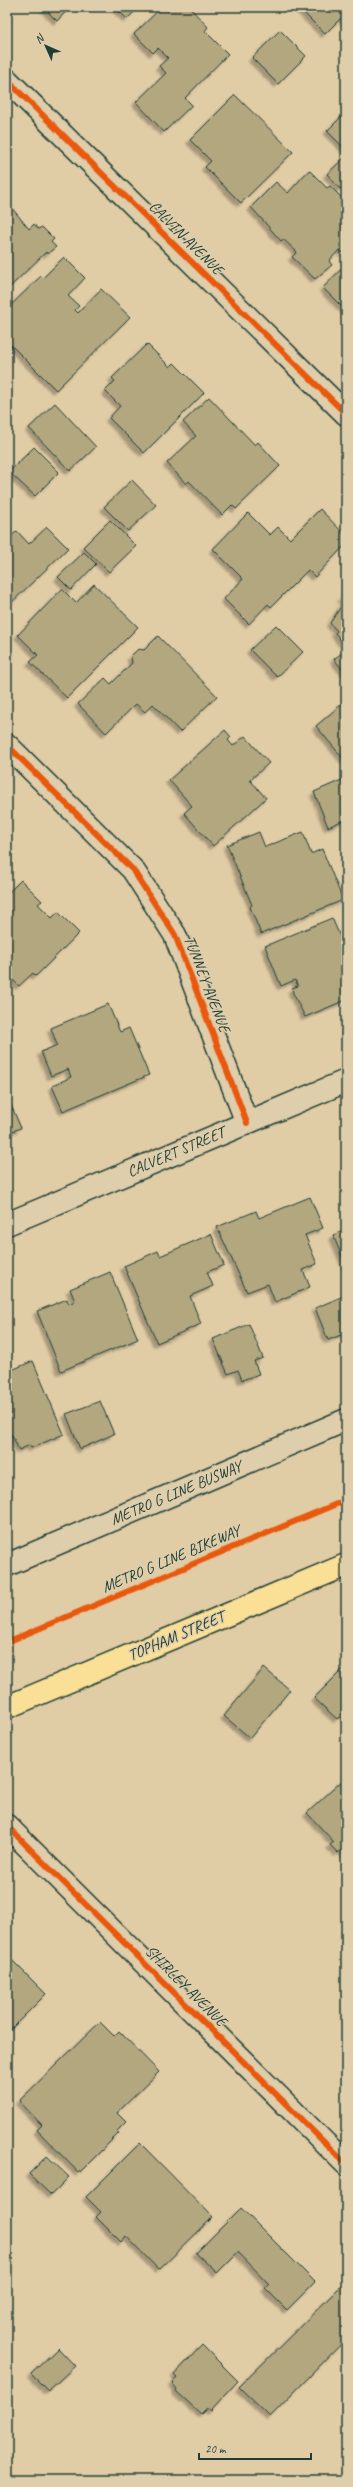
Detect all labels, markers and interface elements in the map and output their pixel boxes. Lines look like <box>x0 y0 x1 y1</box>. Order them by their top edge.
north arrow <box>26 26 66 66</box>
text: N <box>32 30 48 46</box>
street label: CALVIN AVENUE <box>145 197 229 281</box>
street label: TUNNEY AVENUE <box>179 933 235 1037</box>
street label: CALVERT STREET <box>124 1121 232 1182</box>
street label: METRO G LINE BUSWAY <box>107 1455 247 1530</box>
street label: METRO G LINE BIKEWAY <box>99 1520 246 1597</box>
street label: TOPHAM STREET <box>125 1605 231 1665</box>
street label: SHIRLEY AVENUE <box>141 1941 233 2033</box>
scale bar <box>199 2435 311 2461</box>
text: 20 m <box>205 2441 227 2457</box>

